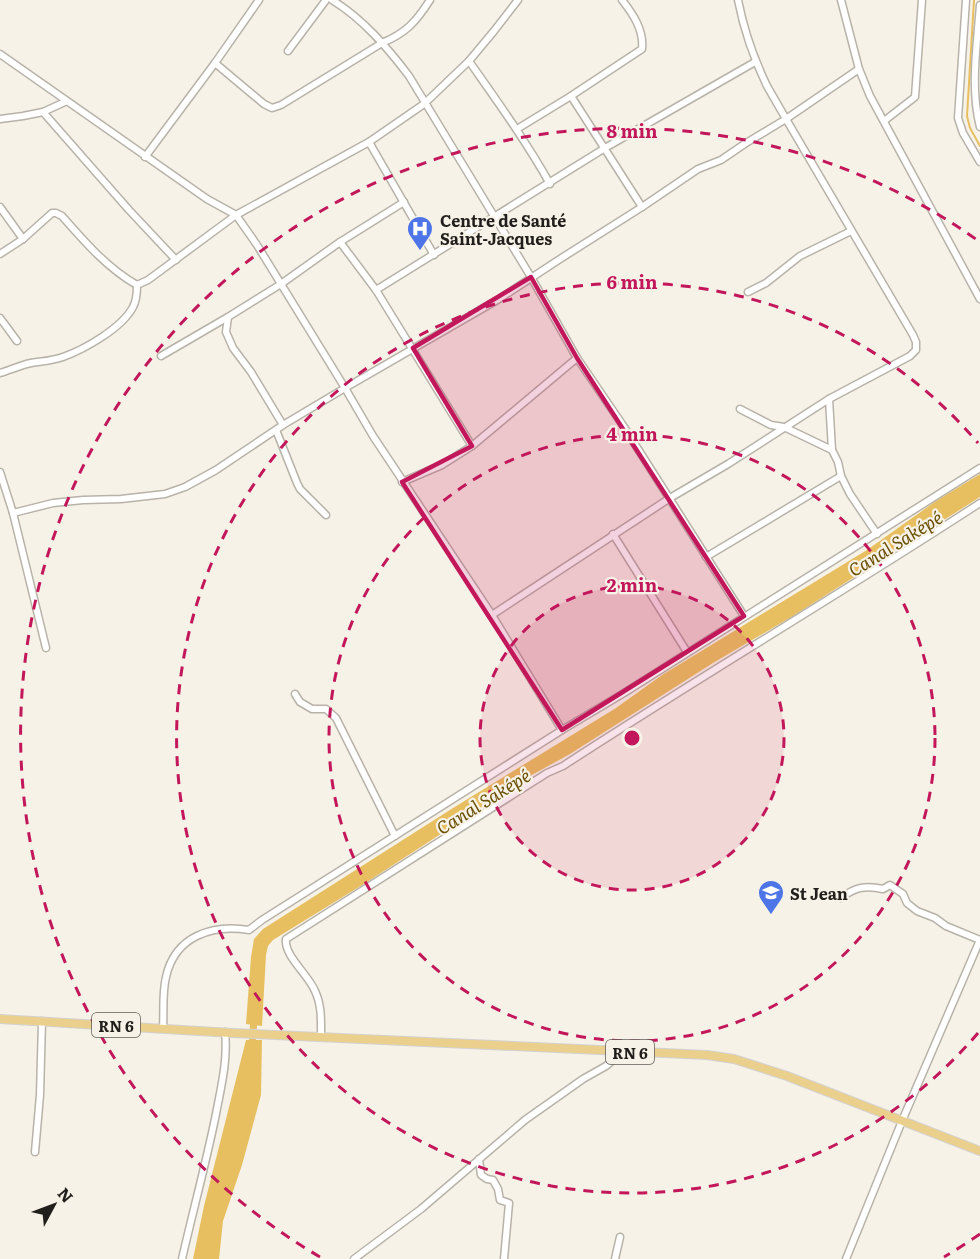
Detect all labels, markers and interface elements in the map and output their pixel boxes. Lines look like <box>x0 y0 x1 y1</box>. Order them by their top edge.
text: 8 min <box>606 117 658 144</box>
place label: Centre de Santé Saint-Jacques <box>440 208 566 250</box>
hospital icon: Centre de Santé Saint-Jacques <box>405 214 435 252</box>
text: 6 min <box>606 268 658 295</box>
text: 4 min <box>606 420 658 447</box>
water label: Canal Saképé <box>843 503 947 583</box>
text: 2 min <box>607 571 658 598</box>
centre of rings <box>622 728 642 748</box>
water label: Canal Saképé <box>431 761 535 841</box>
school or university icon: St Jean <box>756 878 786 916</box>
place label: St Jean <box>790 881 848 905</box>
road number: RN 6 <box>92 1013 140 1037</box>
road number: RN 6 <box>606 1040 654 1064</box>
north arrow <box>24 1175 84 1235</box>
text: N <box>53 1182 80 1207</box>

